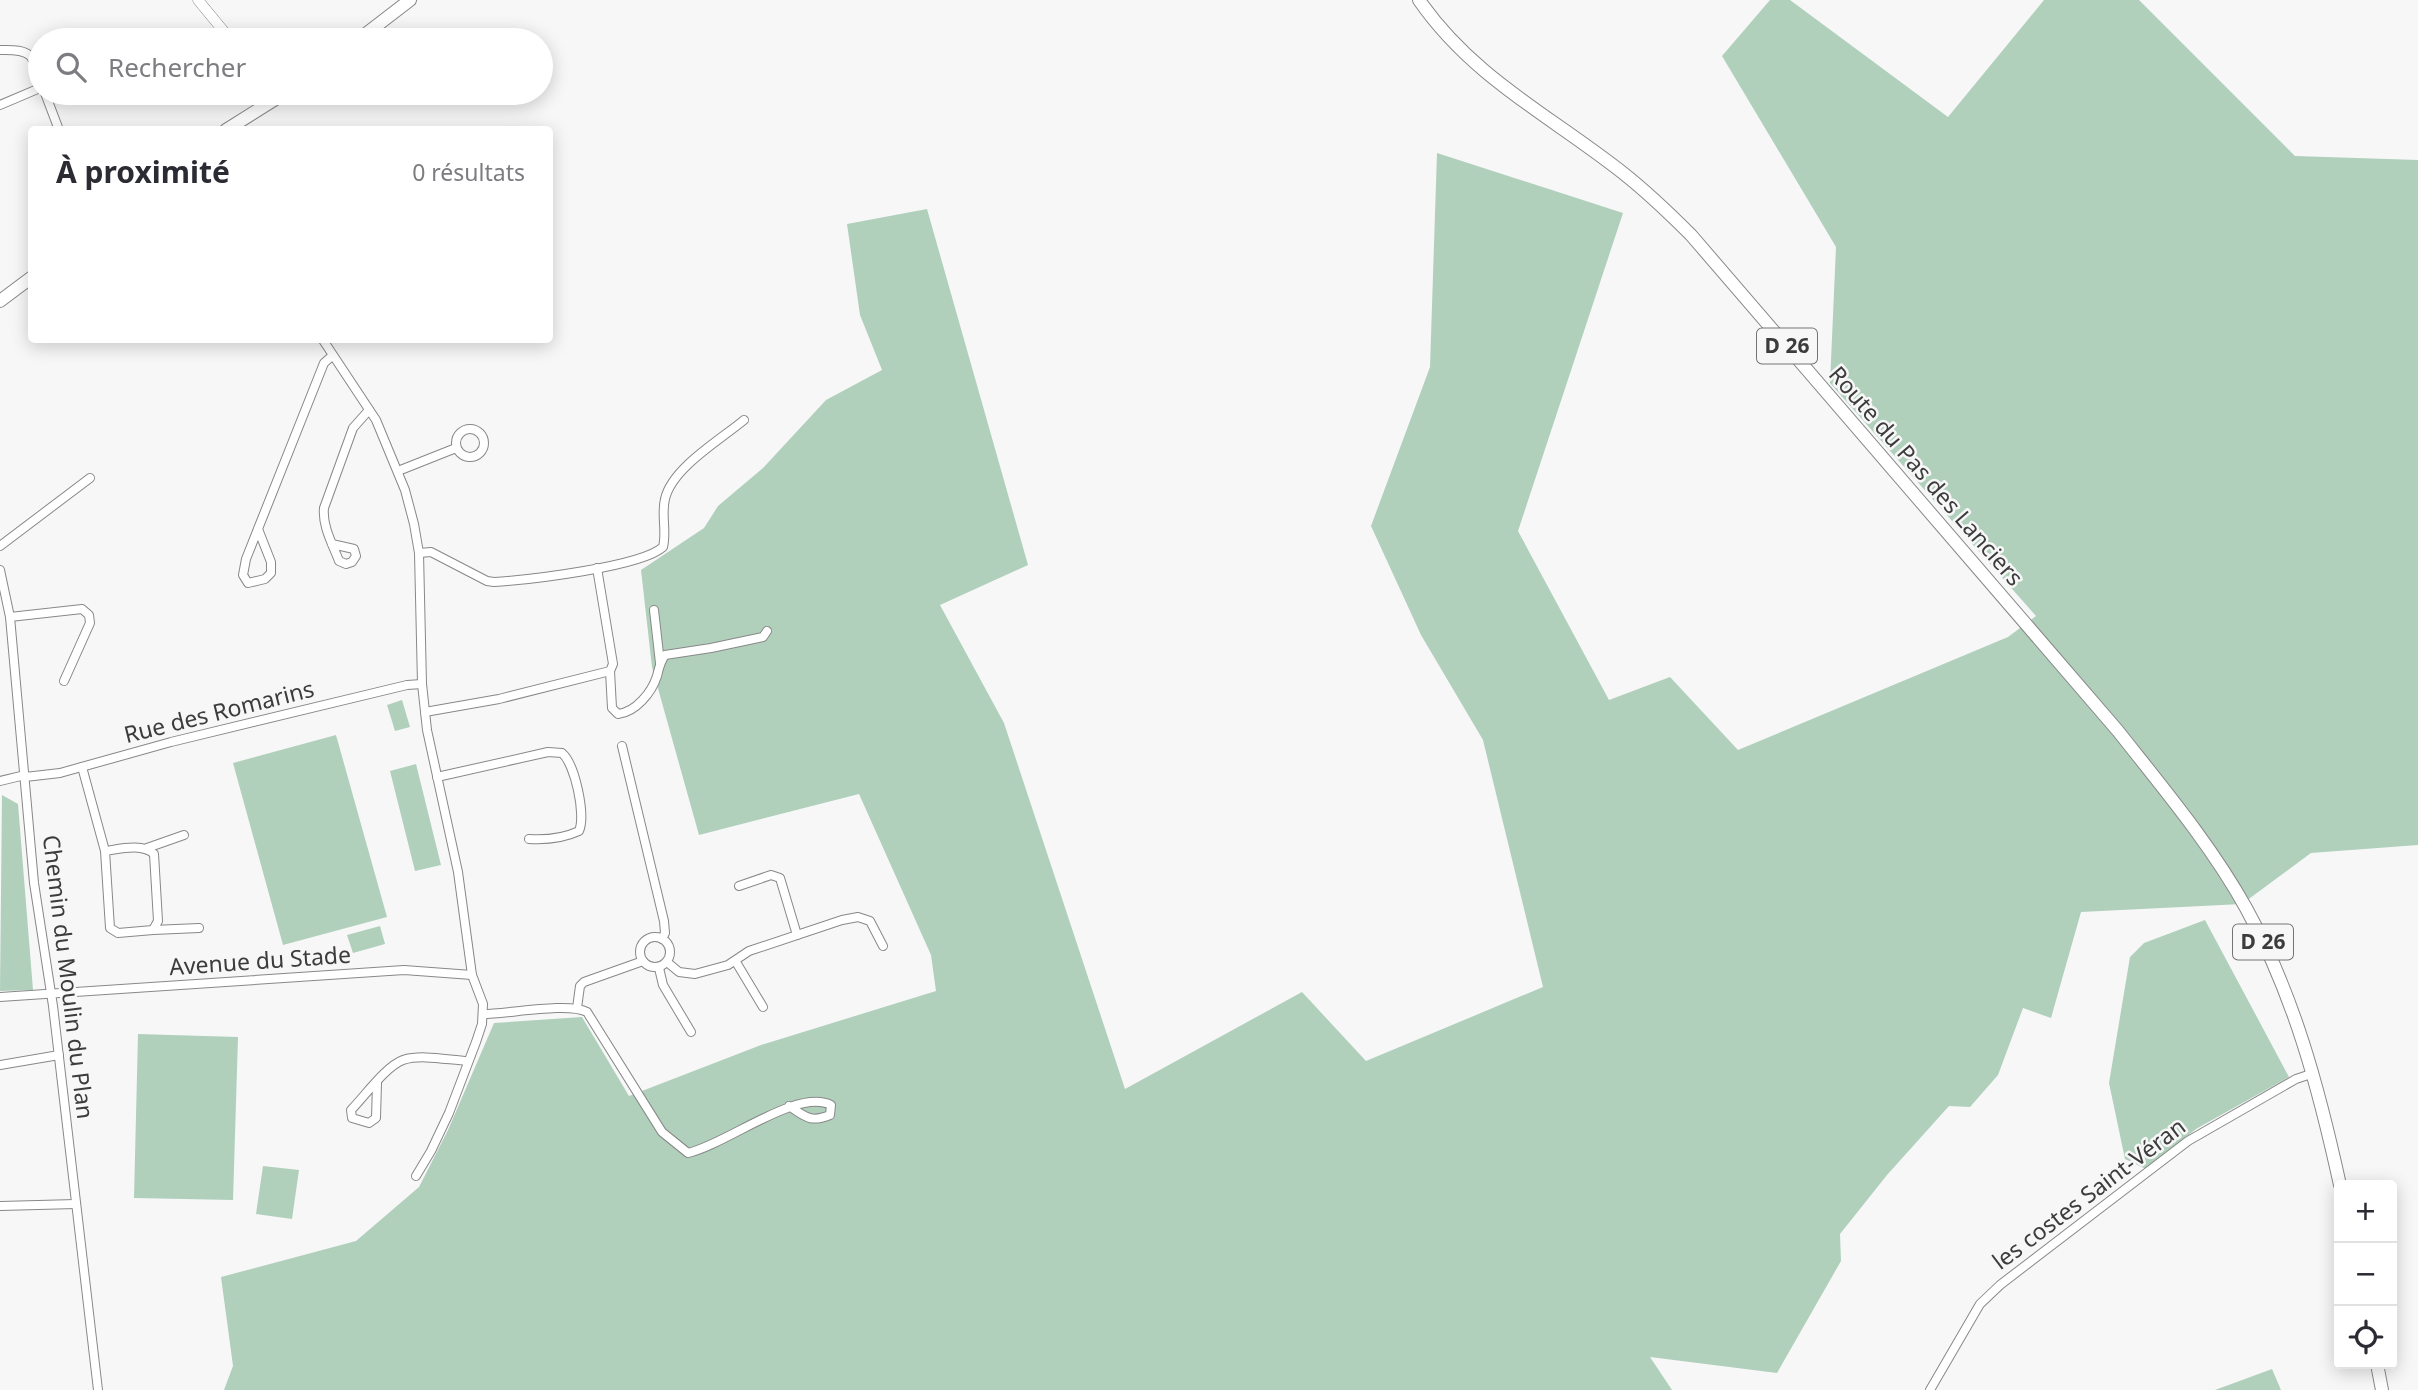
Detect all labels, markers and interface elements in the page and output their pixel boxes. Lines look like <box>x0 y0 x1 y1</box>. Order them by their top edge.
search box <box>28 28 553 105</box>
icon: search <box>52 48 90 86</box>
text: Rechercher <box>108 49 246 85</box>
text: À proximité <box>56 151 230 192</box>
text: 0 résultats <box>412 156 525 188</box>
road number: D 26 <box>1757 328 1817 364</box>
street label: Route du Pas des Lanciers <box>1822 359 2031 592</box>
street label: Rue des Romarins <box>120 672 317 750</box>
street label: Chemin du Moulin du Plan <box>36 833 102 1121</box>
road number: D 26 <box>2233 925 2293 960</box>
street label: Avenue du Stade <box>168 938 352 982</box>
street label: les costes Saint-Véran <box>1985 1110 2191 1276</box>
map controls <box>2334 1180 2397 1369</box>
button: + <box>2334 1180 2397 1243</box>
button: − <box>2334 1243 2397 1306</box>
button: locate <box>2334 1306 2397 1369</box>

